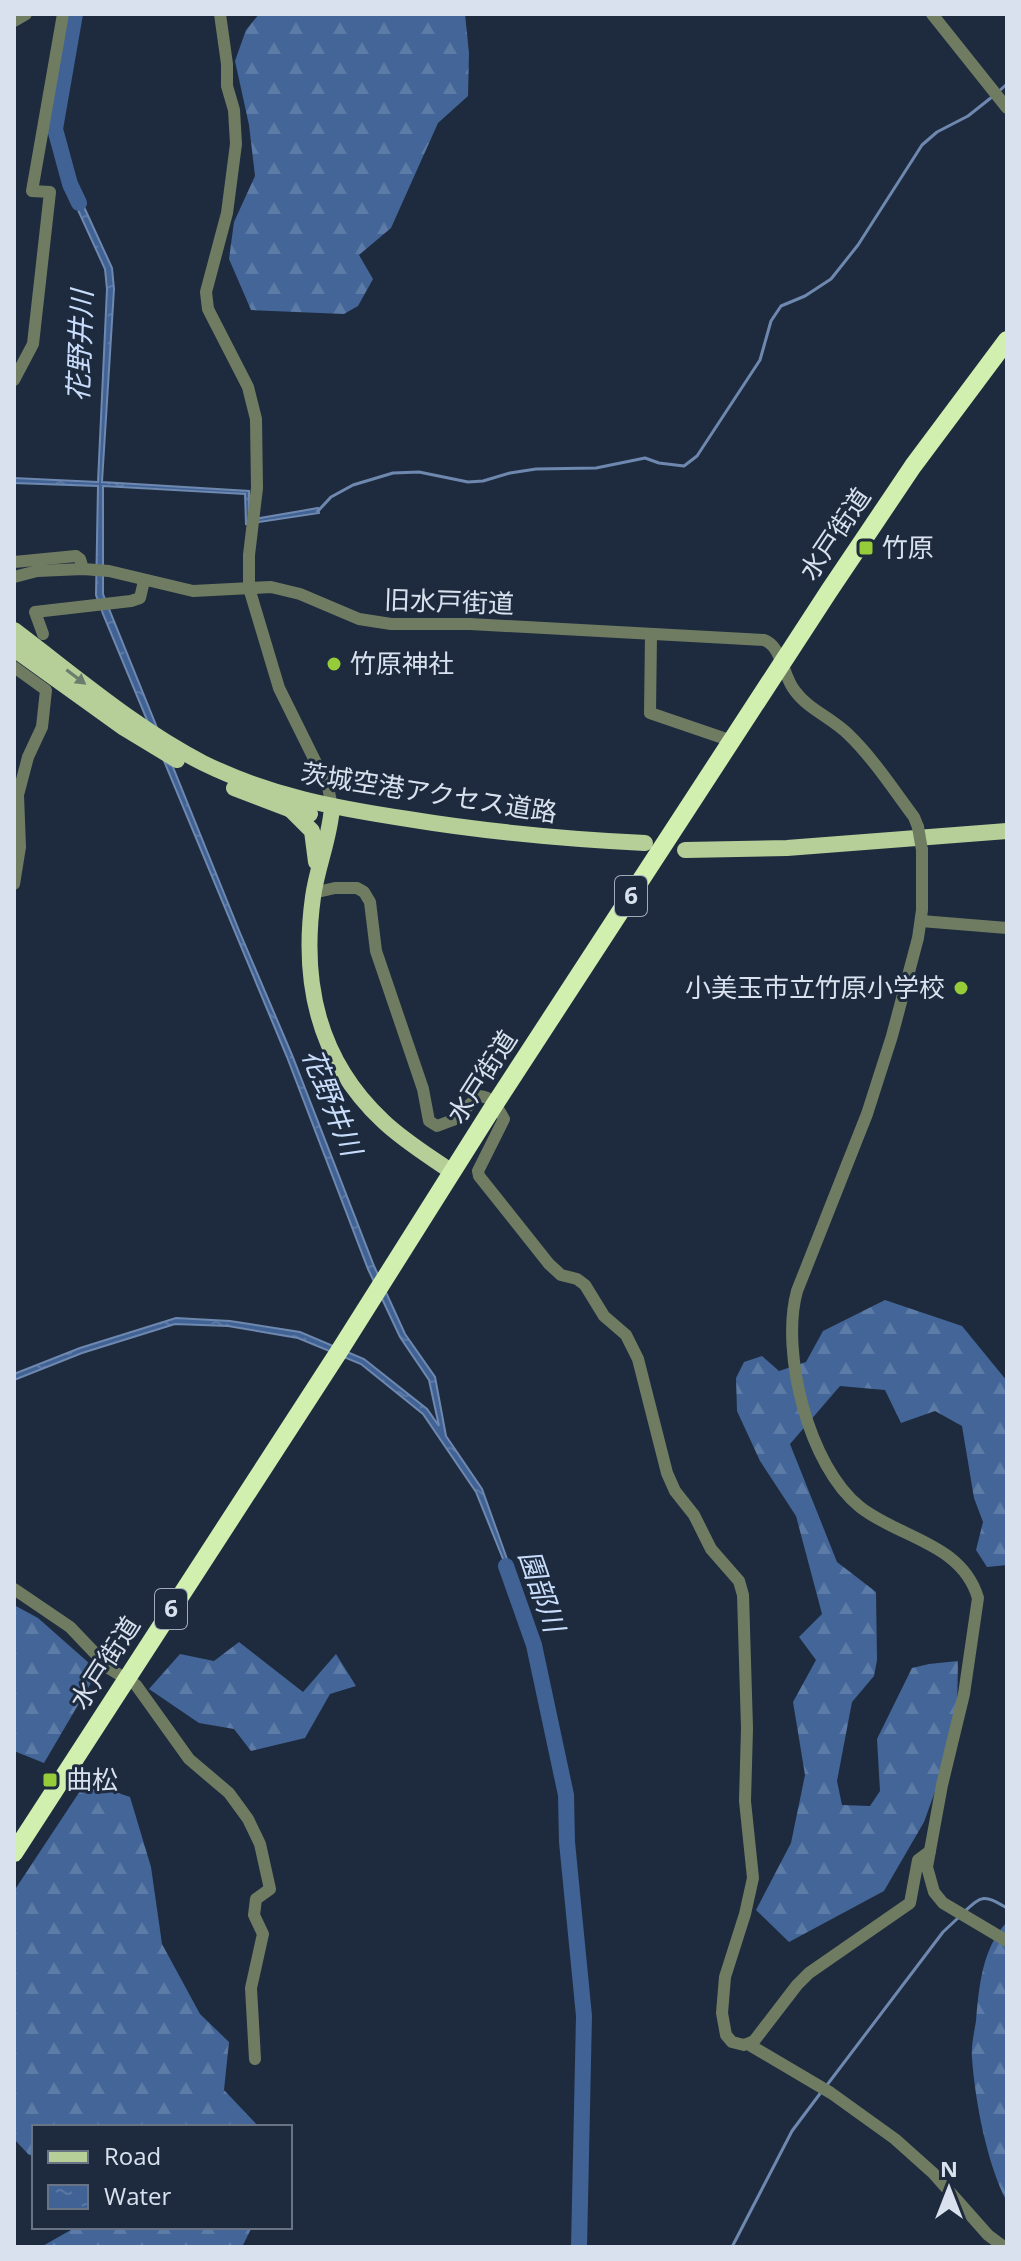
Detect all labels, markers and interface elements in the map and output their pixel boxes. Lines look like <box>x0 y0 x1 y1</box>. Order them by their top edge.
water label: 花野井川 <box>58 286 100 403</box>
street label: 水戸街道 <box>790 480 878 587</box>
place label: 竹原 <box>882 529 934 565</box>
marker: 竹原 <box>857 539 875 557</box>
street label: 旧水戸街道 <box>383 581 515 621</box>
place label: 竹原神社 <box>350 645 454 681</box>
marker: 竹原神社 <box>325 655 343 673</box>
one-way arrow <box>66 668 86 684</box>
street label: 茨城空港アクセス道路 <box>299 754 560 830</box>
road number: 6 <box>615 876 647 916</box>
place label: 小美玉市立竹原小学校 <box>685 969 945 1005</box>
marker: 小美玉市立竹原小学校 <box>952 979 970 997</box>
street label: 水戸街道 <box>438 1023 525 1130</box>
water label: 花野井川 <box>294 1043 373 1163</box>
water label: 園部川 <box>511 1545 576 1639</box>
road number: 6 <box>155 1589 187 1629</box>
street label: 水戸街道 <box>61 1609 148 1716</box>
place label: 曲松 <box>66 1761 118 1797</box>
marker: 曲松 <box>41 1771 59 1789</box>
legend <box>32 2125 292 2229</box>
text: Road <box>104 2139 161 2172</box>
north arrow <box>909 2149 989 2229</box>
text: N <box>940 2153 958 2183</box>
text: Water <box>104 2179 172 2212</box>

